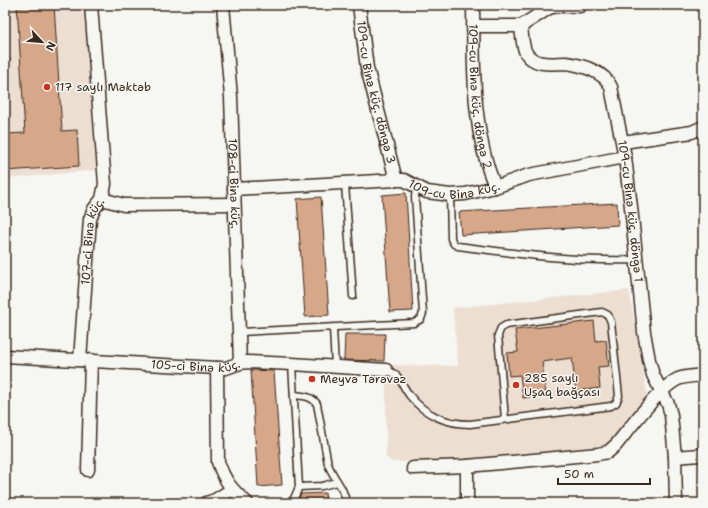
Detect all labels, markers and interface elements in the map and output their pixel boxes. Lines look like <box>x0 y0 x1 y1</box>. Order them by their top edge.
street label: 109-cu Binə küç. döngə 3 <box>353 20 399 165</box>
north arrow <box>22 22 62 62</box>
street label: 109-cu Binə küç. döngə 2 <box>465 24 496 171</box>
text: N <box>42 39 59 54</box>
place label: 117 saylı Məktəb <box>55 79 151 95</box>
marker: 117 saylı Məktəb <box>42 82 52 92</box>
street label: 108-ci Binə küç. <box>224 138 243 229</box>
street label: 109-cu Binə küç. döngə 1 <box>614 139 647 283</box>
street label: 109-cu Binə küç. <box>406 176 502 203</box>
street label: 107-ci Binə küç. <box>77 194 108 286</box>
street label: 105-ci Binə küç. <box>151 356 242 376</box>
place label: 285 saylı Uşaq bağçası <box>524 370 600 400</box>
place label: Meyvə Tərəvəz <box>320 371 407 387</box>
marker: Meyvə Tərəvəz <box>307 374 317 384</box>
marker: 285 saylı Uşaq bağçası <box>511 380 521 390</box>
scale bar <box>558 460 650 486</box>
text: 50 m <box>564 466 594 482</box>

